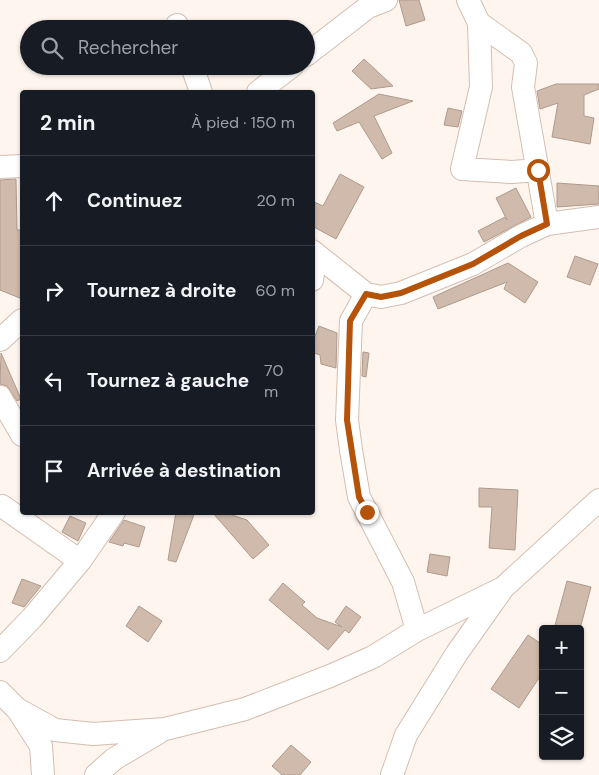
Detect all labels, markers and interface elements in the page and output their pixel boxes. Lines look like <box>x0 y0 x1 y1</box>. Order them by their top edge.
search box <box>20 20 315 75</box>
icon: search <box>38 34 66 62</box>
text: Rechercher <box>78 35 178 60</box>
text: 2 min <box>40 109 96 137</box>
text: À pied · 150 m <box>191 112 295 133</box>
route start <box>527 159 550 182</box>
icon: ahead <box>40 187 68 215</box>
text: Continuez <box>87 188 182 213</box>
text: 20 m <box>256 190 295 211</box>
icon: right <box>40 277 68 305</box>
text: Tournez à droite <box>87 278 237 303</box>
text: 60 m <box>255 280 295 301</box>
text: 70 m <box>264 360 283 402</box>
icon: left <box>40 367 68 395</box>
text: Tournez à gauche <box>87 368 249 393</box>
icon: arrive <box>40 457 68 485</box>
text: Arrivée à destination <box>87 458 281 483</box>
route end <box>356 501 379 524</box>
map controls <box>539 625 584 760</box>
button: + <box>539 625 584 670</box>
button: − <box>539 670 584 715</box>
button: layers <box>539 715 584 760</box>

